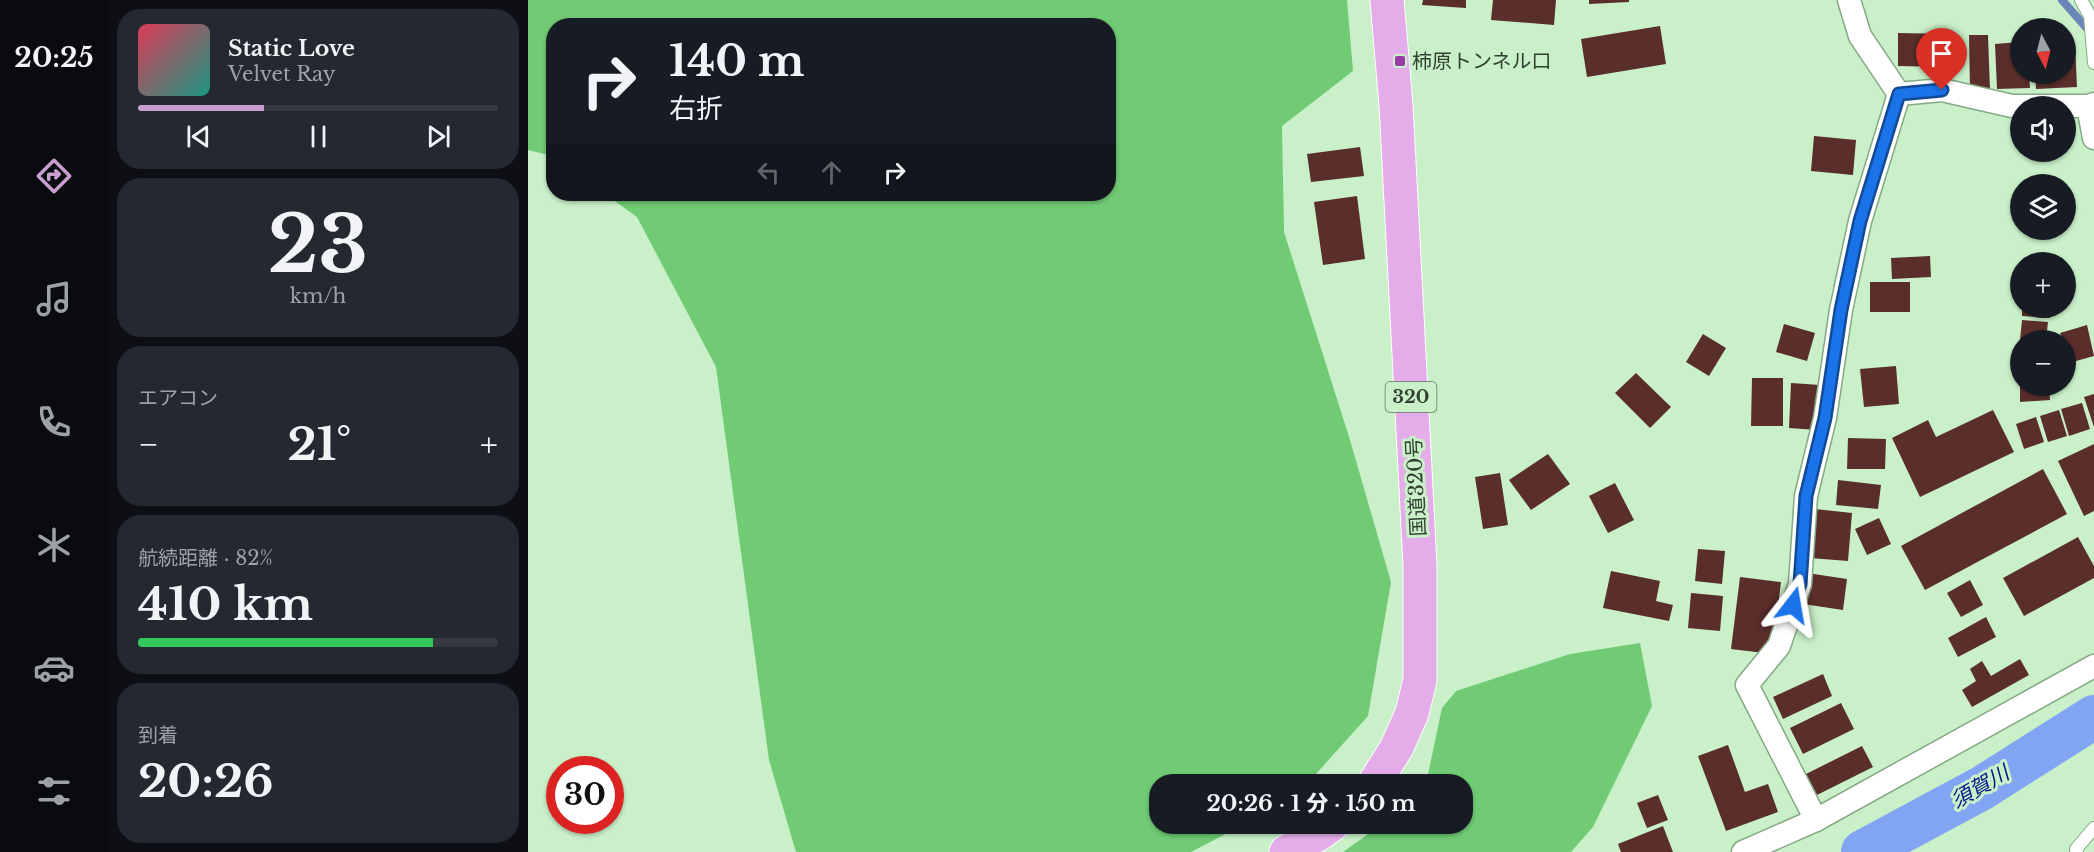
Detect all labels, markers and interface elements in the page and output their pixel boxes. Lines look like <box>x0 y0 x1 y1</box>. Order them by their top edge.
north arrow <box>2010 18 2076 84</box>
map controls <box>2010 18 2076 396</box>
pin <box>1916 28 1967 90</box>
text: Static Love <box>228 35 355 62</box>
text: 140 m <box>669 35 805 87</box>
icon: arrive <box>1925 37 1958 70</box>
text: 20:25 <box>14 41 94 74</box>
icon: right <box>570 42 648 120</box>
place label: 柿原トンネル口 <box>1412 49 1552 73</box>
marker: 柿原トンネル口 <box>1393 54 1407 68</box>
text: Velvet Ray <box>228 62 336 86</box>
text: 右折 <box>669 92 723 125</box>
button: sound <box>2010 96 2076 162</box>
icon: previous <box>182 120 215 153</box>
icon: pause <box>302 120 335 153</box>
icon: next <box>422 120 455 153</box>
icon: directions <box>33 155 75 197</box>
icon: left <box>752 156 785 189</box>
icon: ahead <box>815 156 848 189</box>
icon: right <box>878 156 911 189</box>
button: layers <box>2010 174 2076 240</box>
text: 23 <box>268 196 368 293</box>
button: + <box>2010 252 2076 318</box>
icon: music <box>33 278 75 320</box>
text: km/h <box>290 284 346 308</box>
button: − <box>2010 330 2076 396</box>
road number: 320 <box>1386 382 1436 412</box>
text: エアコン <box>138 386 218 410</box>
icon: phone <box>33 401 75 443</box>
text: 21° <box>287 416 351 472</box>
text: − <box>138 424 159 465</box>
text: + <box>480 424 498 465</box>
street label: 国道320号 <box>1401 437 1431 537</box>
icon: climate <box>33 524 75 566</box>
text: 航続距離 · 82% <box>138 546 273 570</box>
position arrow <box>1761 573 1825 637</box>
text: 410 km <box>138 576 313 632</box>
icon: car <box>33 647 75 689</box>
text: 到着 <box>138 723 178 747</box>
text: 20:26 <box>138 753 274 809</box>
speed limit sign: 30 <box>546 756 624 834</box>
water label: 須賀川 <box>1946 759 2016 814</box>
icon: filters <box>33 770 75 812</box>
text: 20:26 · 1 分 · 150 m <box>1206 790 1416 817</box>

